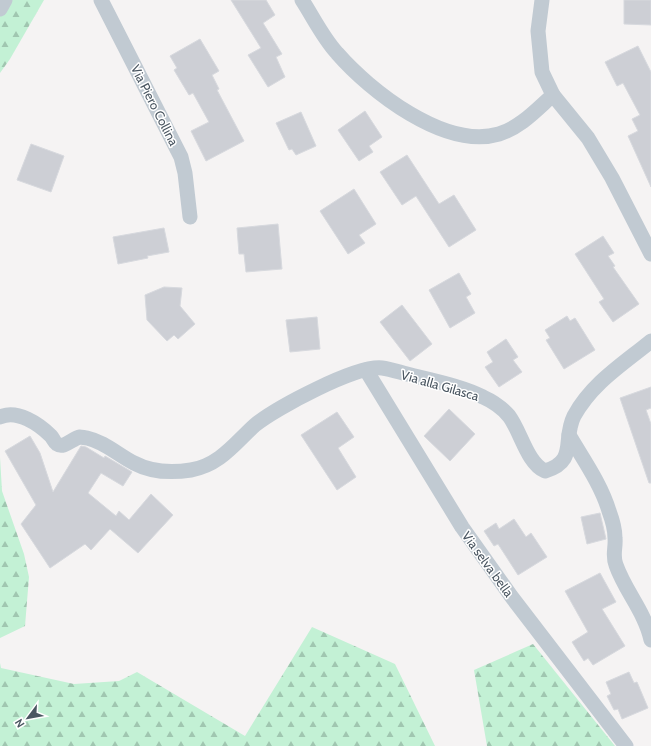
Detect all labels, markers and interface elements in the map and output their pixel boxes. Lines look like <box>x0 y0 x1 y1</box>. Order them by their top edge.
street label: Via Piero Collina <box>128 62 183 149</box>
street label: Via alla Gilasca <box>399 366 481 404</box>
street label: Via selva bella <box>459 528 518 601</box>
north arrow <box>8 698 48 738</box>
text: N <box>12 716 28 730</box>

